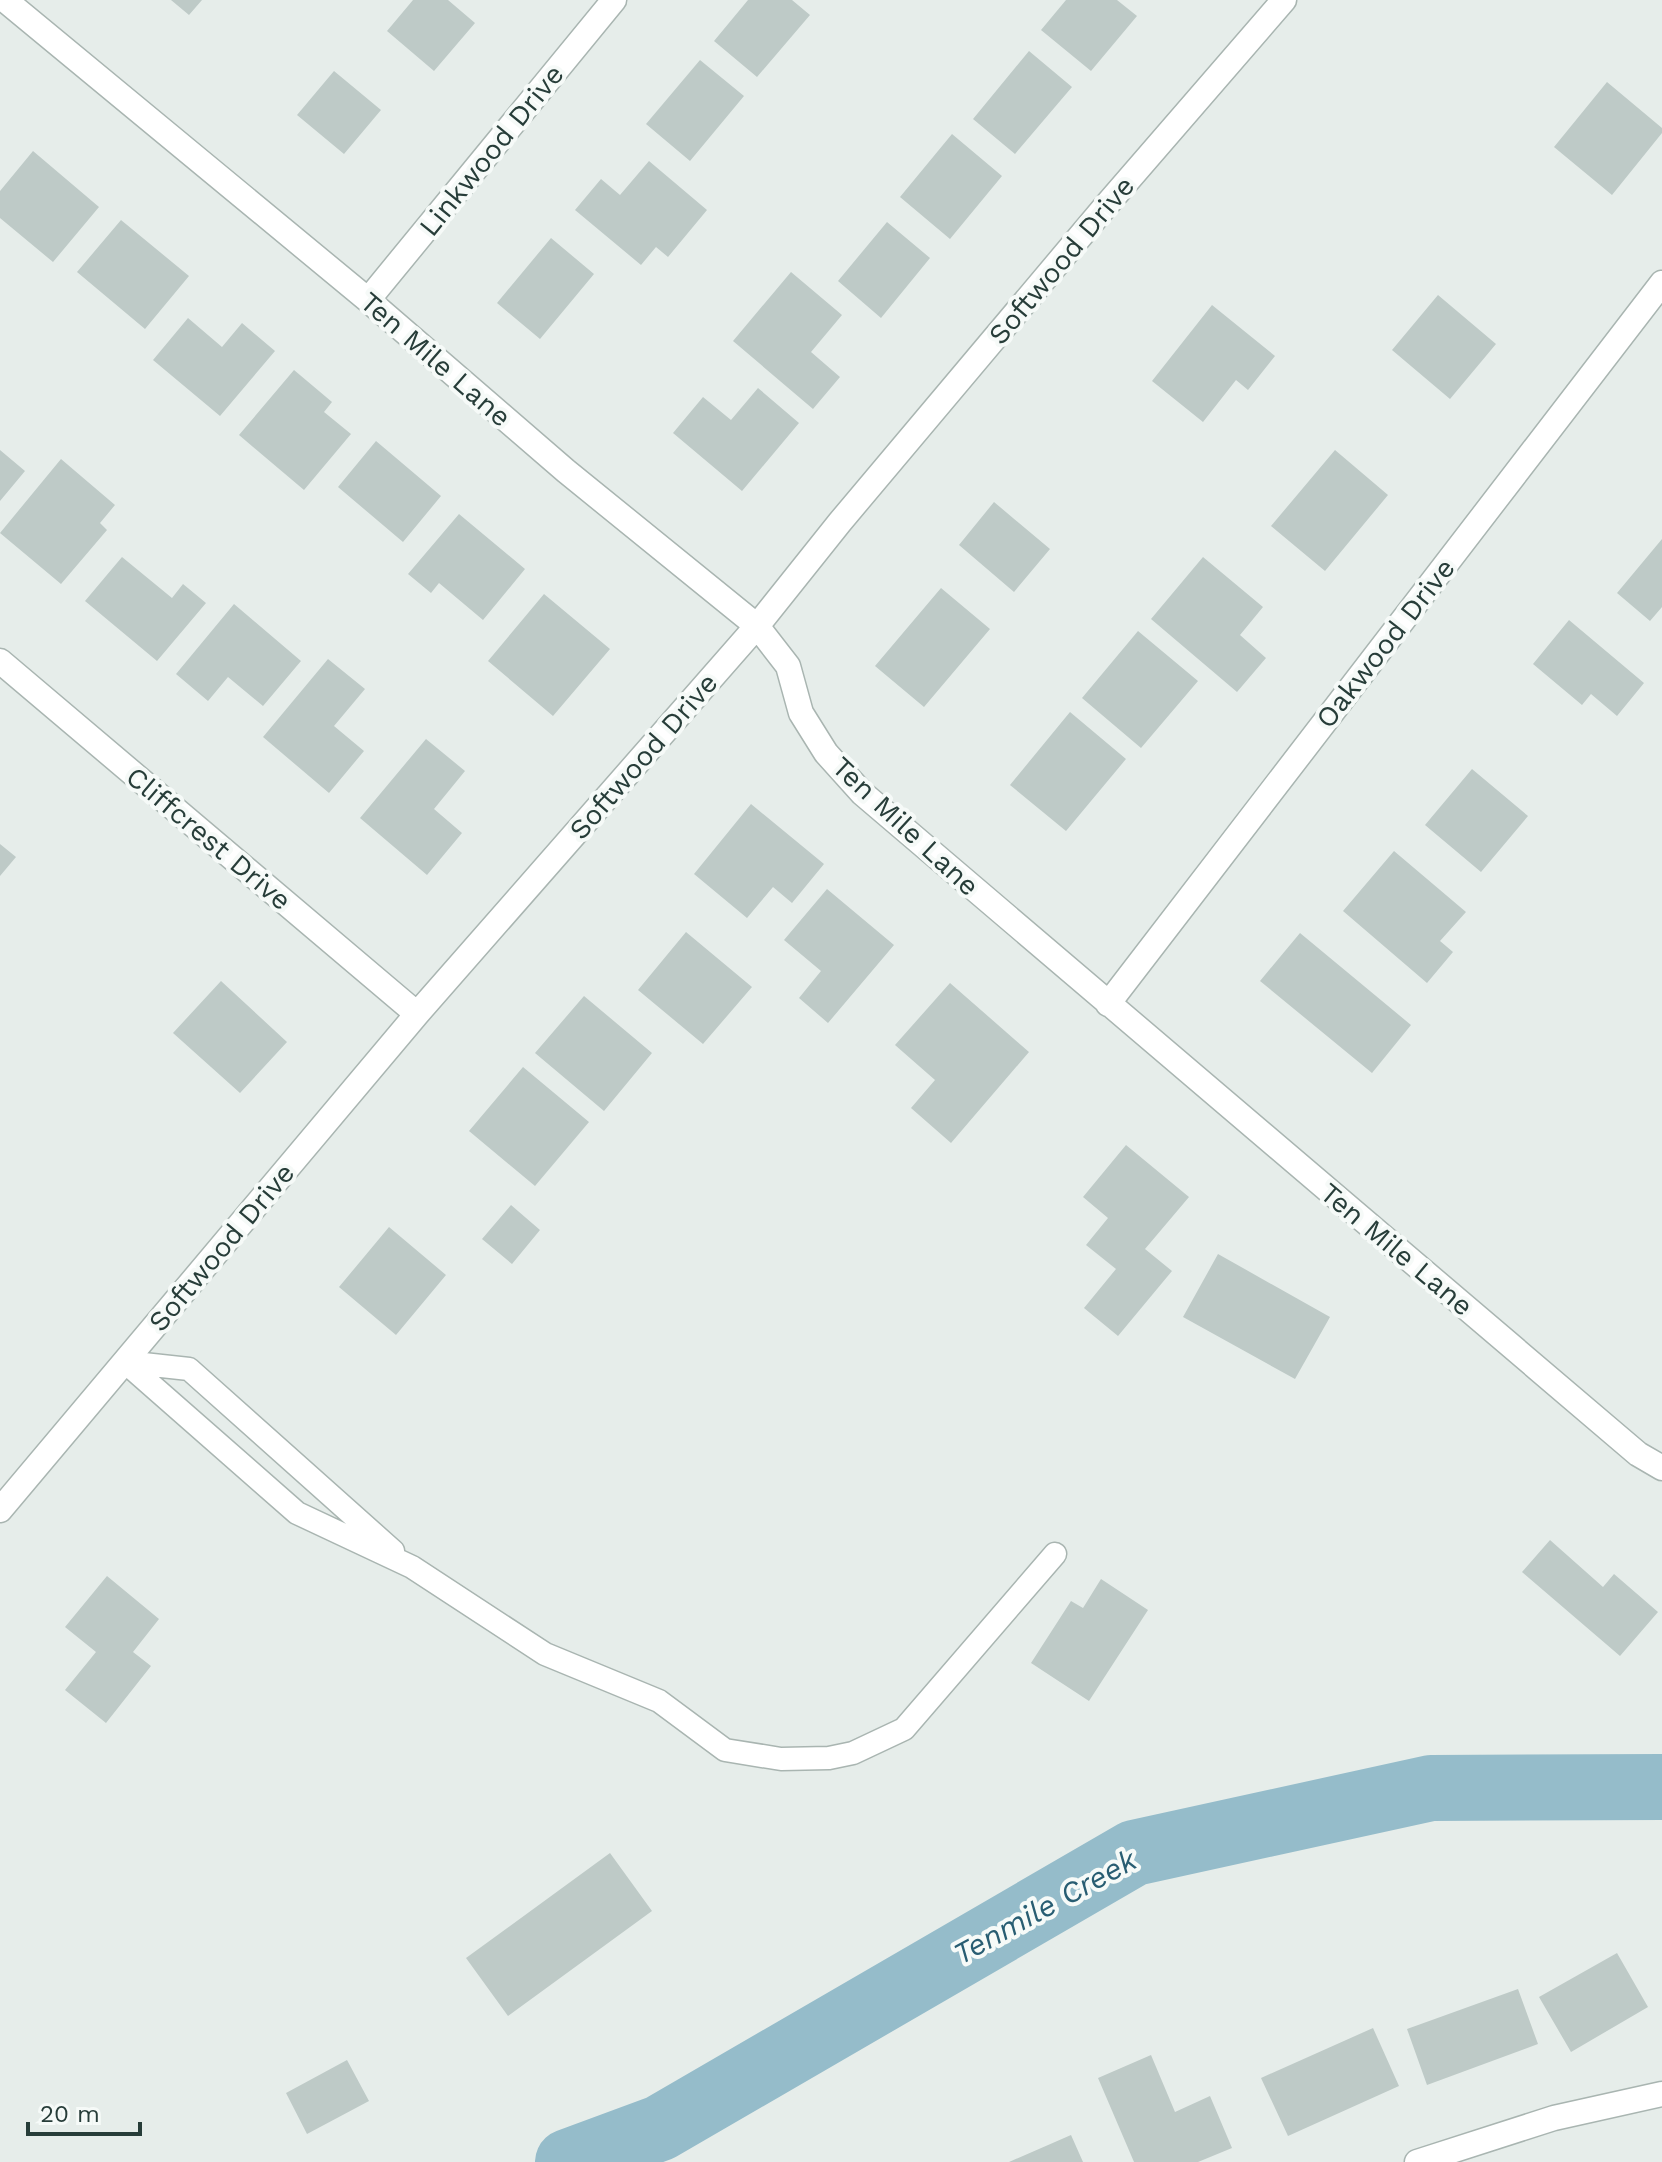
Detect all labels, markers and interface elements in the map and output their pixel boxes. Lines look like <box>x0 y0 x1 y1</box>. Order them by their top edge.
street label: Linkwood Drive <box>412 58 571 243</box>
street label: Softwood Drive <box>982 170 1141 351</box>
street label: Ten Mile Lane <box>354 285 518 434</box>
street label: Oakwood Drive <box>1309 552 1462 735</box>
street label: Softwood Drive <box>562 667 724 846</box>
street label: Ten Mile Lane <box>825 750 986 903</box>
street label: Cliffcrest Drive <box>119 760 298 917</box>
street label: Softwood Drive <box>142 1157 301 1338</box>
street label: Ten Mile Lane <box>1314 1176 1480 1323</box>
water label: Tenmile Creek <box>947 1841 1144 1971</box>
scale bar <box>28 2086 140 2136</box>
text: 20 m <box>40 2100 100 2128</box>

